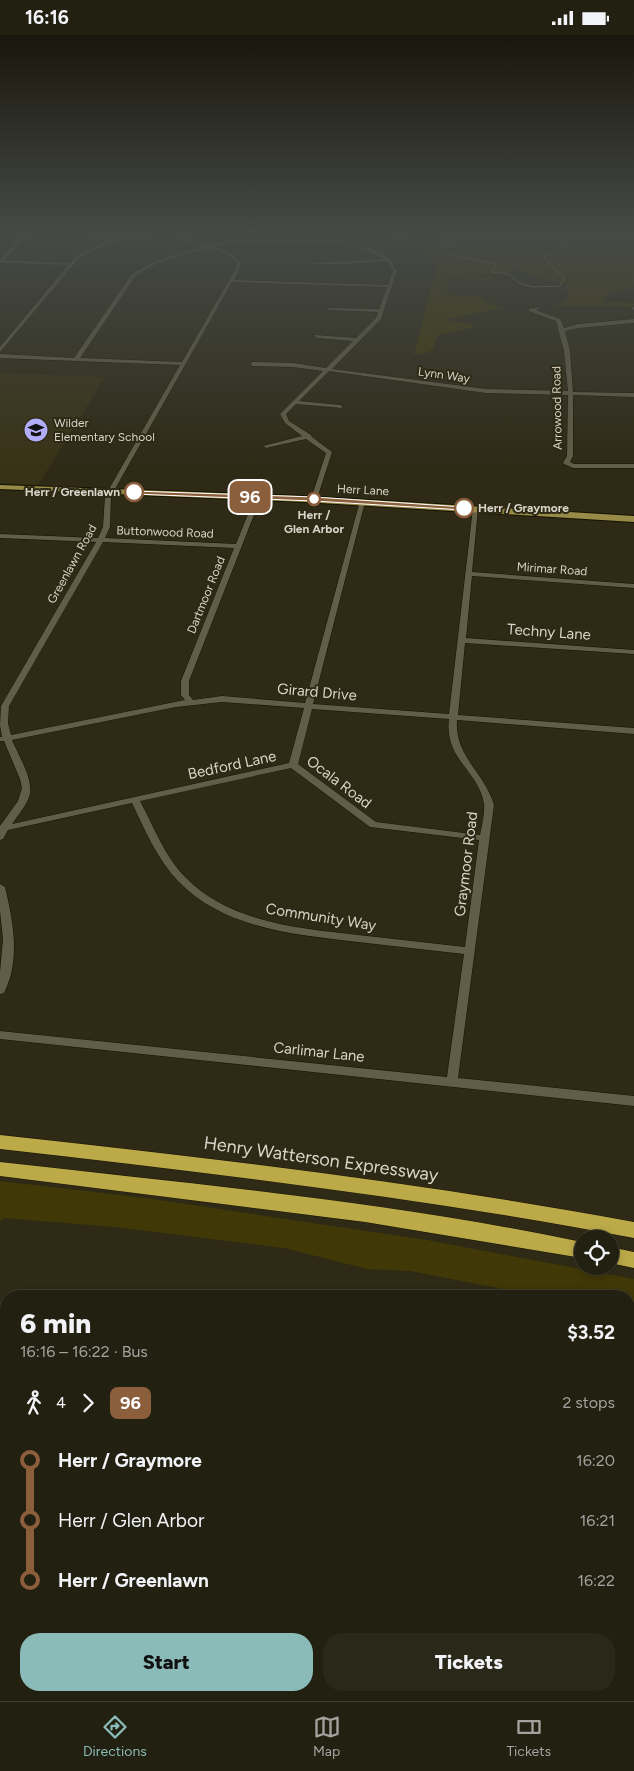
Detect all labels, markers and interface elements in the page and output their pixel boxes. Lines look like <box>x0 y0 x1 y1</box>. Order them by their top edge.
text: 16:16 <box>25 6 69 29</box>
street label: Lynn Way <box>417 364 472 386</box>
street label: Arrowood Road <box>549 366 565 450</box>
place label: Wilder Elementary School <box>54 416 155 444</box>
school or university icon: Wilder Elementary School <box>23 417 49 443</box>
line badge: 96 <box>228 481 272 513</box>
marker: Herr / Greenlawn <box>124 482 144 502</box>
street label: Herr Lane <box>337 482 390 498</box>
place label: Herr / Greenlawn <box>25 485 120 499</box>
text: 96 <box>240 486 260 508</box>
marker: Herr / Glen Arbor <box>307 492 321 506</box>
marker: Herr / Graymore <box>454 498 474 518</box>
place label: Herr / Graymore <box>478 501 569 515</box>
place label: Herr / Glen Arbor <box>284 508 344 536</box>
street label: Greenlawn Road <box>44 522 100 606</box>
street label: Buttonwood Road <box>116 523 214 541</box>
street label: Dartmoor Road <box>184 554 228 636</box>
street label: Mirimar Road <box>516 560 588 578</box>
street label: Techny Lane <box>507 620 591 644</box>
street label: Girard Drive <box>276 680 358 704</box>
street label: Bedford Lane <box>186 747 278 783</box>
street label: Ocala Road <box>303 752 375 812</box>
street label: Graymoor Road <box>451 811 481 917</box>
street label: Community Way <box>264 899 378 935</box>
street label: Carlimar Lane <box>273 1038 365 1066</box>
street label: Henry Watterson Expressway <box>202 1132 440 1186</box>
map controls <box>574 1230 619 1275</box>
button: locate <box>574 1230 619 1275</box>
text: 6 min <box>20 1306 91 1340</box>
text: $3.52 <box>567 1321 615 1344</box>
text: 16:16 – 16:22 · Bus <box>20 1342 148 1361</box>
icon: walk <box>20 1389 48 1417</box>
icon: forward <box>74 1389 102 1417</box>
text: 96 <box>120 1392 141 1414</box>
text: 4 <box>56 1393 66 1412</box>
text: 2 stops <box>562 1393 615 1412</box>
text: Herr / Graymore <box>58 1449 202 1472</box>
text: 16:20 <box>576 1451 615 1470</box>
text: Herr / Glen Arbor <box>58 1509 204 1532</box>
text: 16:21 <box>580 1511 615 1530</box>
text: Herr / Greenlawn <box>58 1569 209 1592</box>
text: 16:22 <box>577 1571 615 1590</box>
button: Start <box>20 1633 313 1691</box>
button: Tickets <box>323 1633 615 1691</box>
tab: Directions <box>83 1713 147 1760</box>
tab: Map <box>313 1713 341 1760</box>
tab: Tickets <box>506 1713 551 1760</box>

